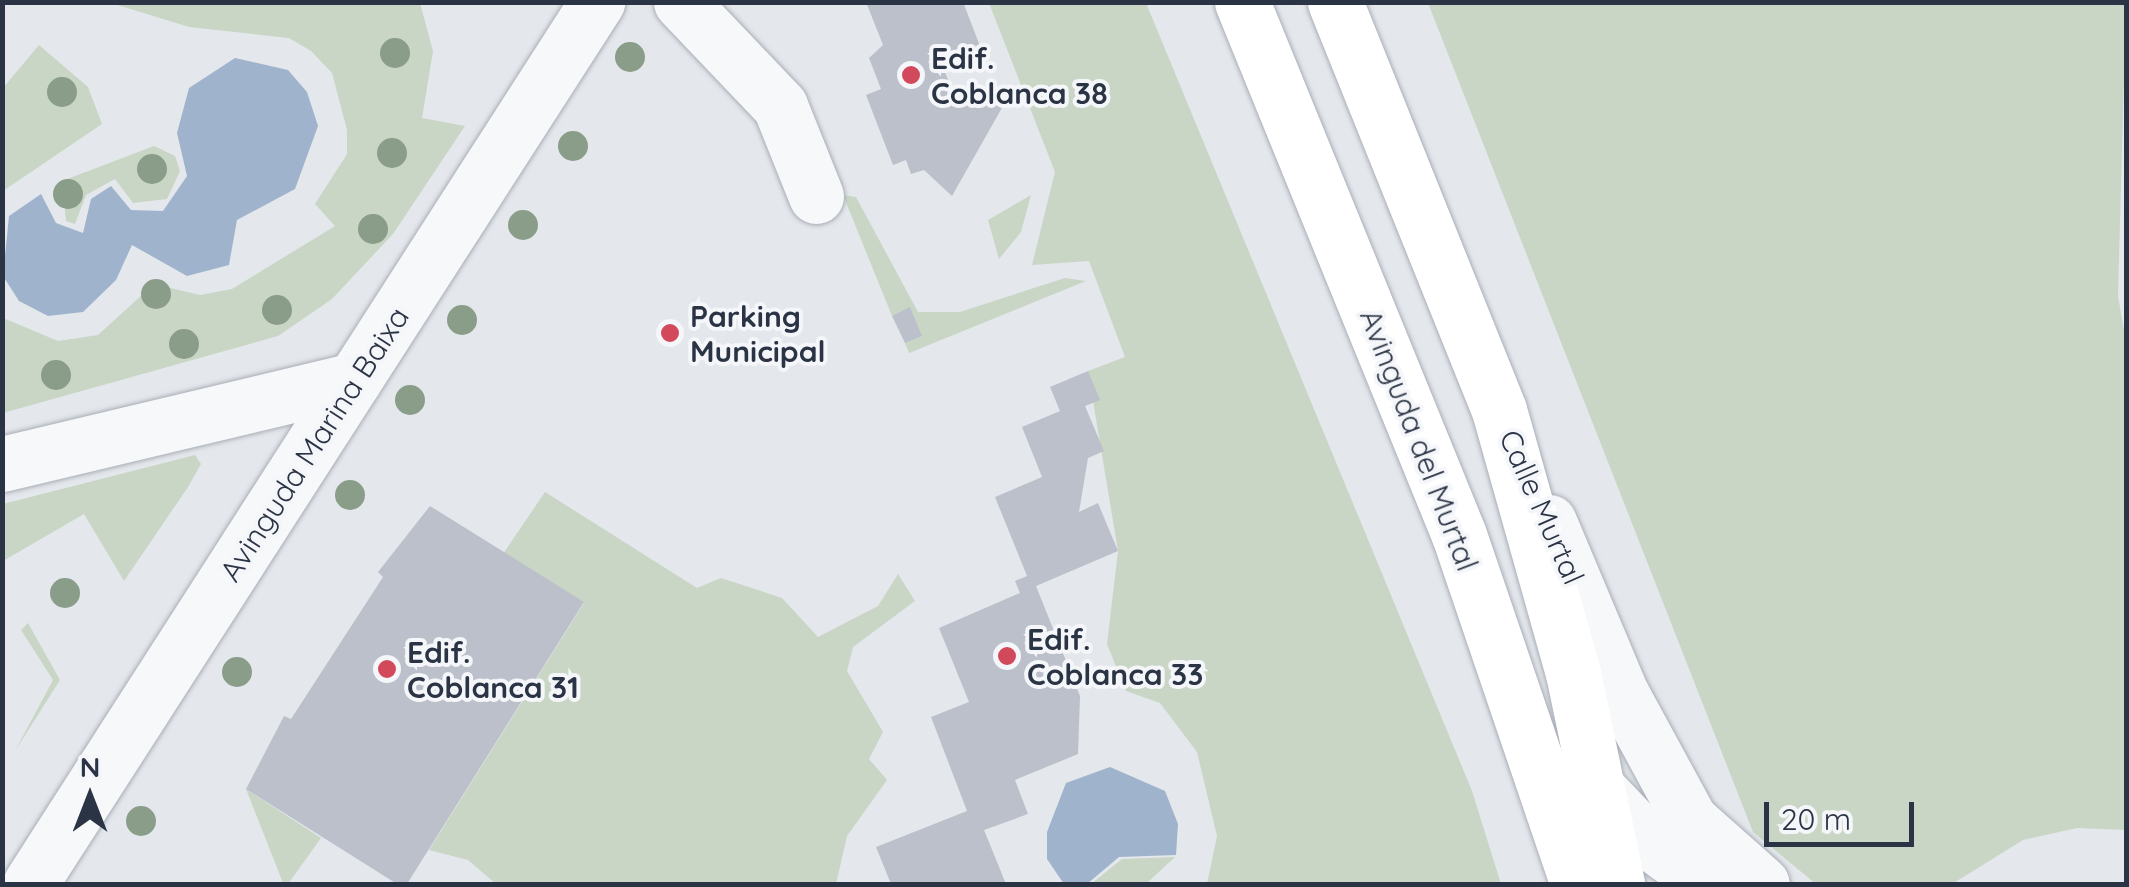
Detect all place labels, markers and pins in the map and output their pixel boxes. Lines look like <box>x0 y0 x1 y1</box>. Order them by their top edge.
place label: Edif. Coblanca 38 <box>931 40 1108 110</box>
marker: Edif. Coblanca 38 <box>900 64 922 86</box>
place label: Parking Municipal <box>690 298 826 368</box>
marker: Parking Municipal <box>659 322 681 344</box>
place label: Edif. Coblanca 33 <box>1027 621 1203 692</box>
place label: Edif. Coblanca 31 <box>407 634 579 704</box>
marker: Edif. Coblanca 33 <box>996 645 1018 667</box>
marker: Edif. Coblanca 31 <box>376 658 398 680</box>

